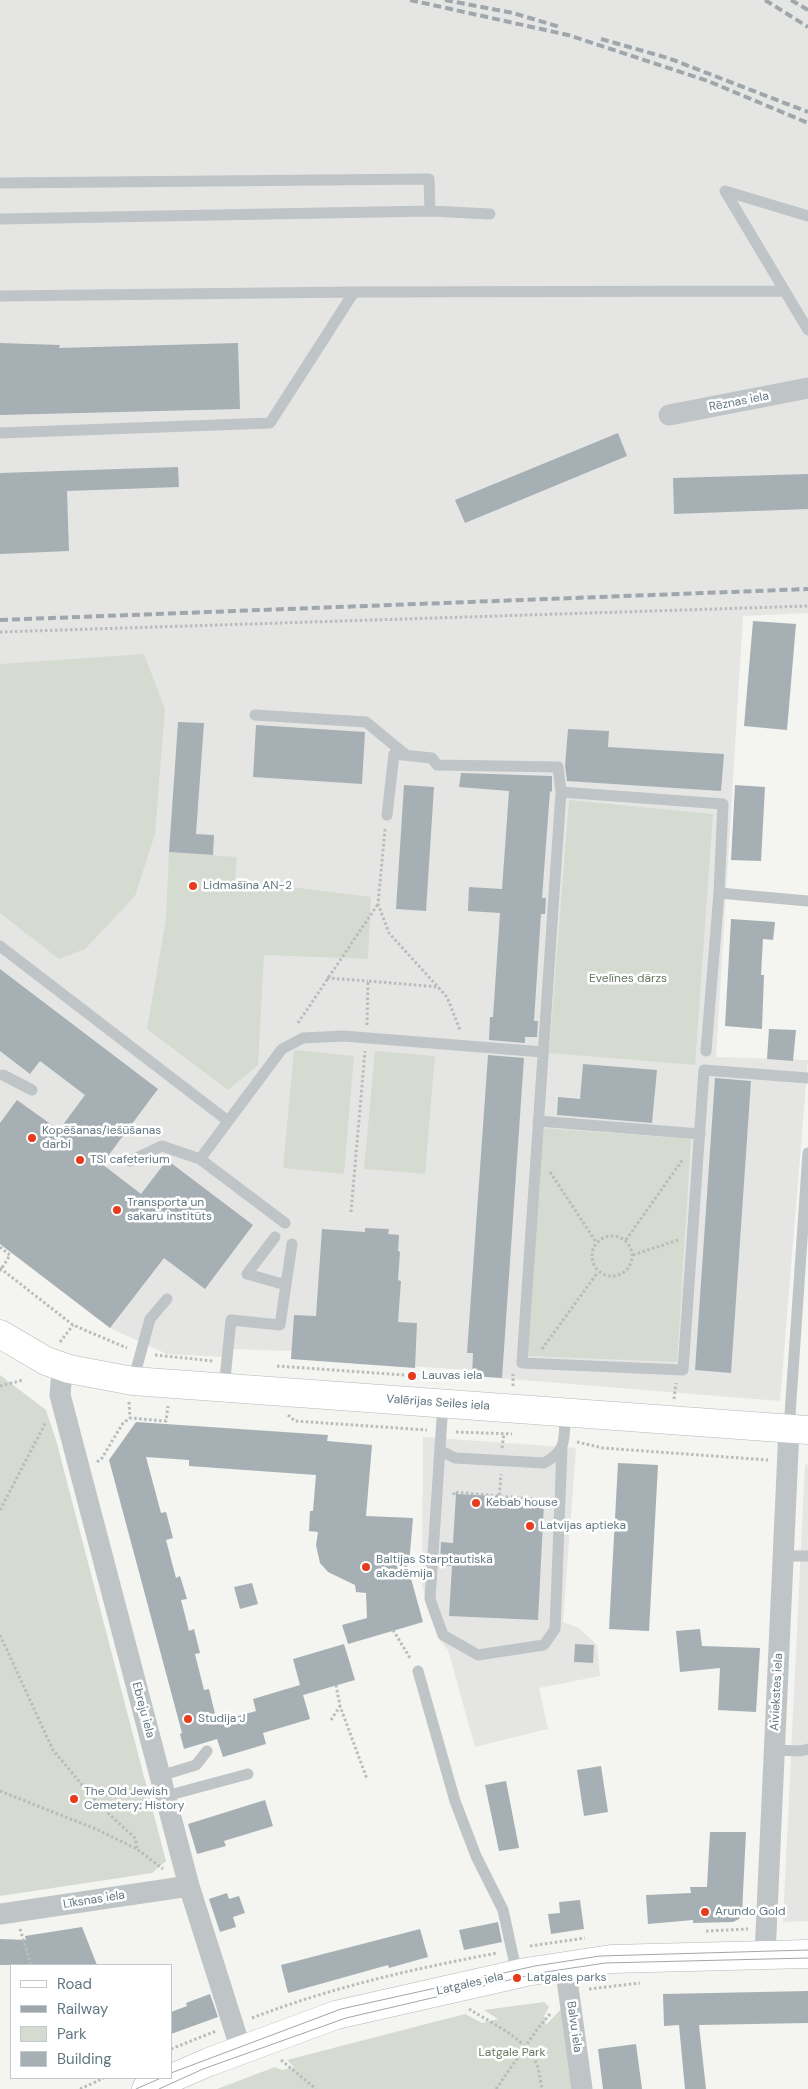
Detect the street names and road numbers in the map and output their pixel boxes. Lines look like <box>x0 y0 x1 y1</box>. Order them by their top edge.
street label: Rēznas iela <box>708 389 770 415</box>
street label: Valērijas Seiles iela <box>386 1392 490 1414</box>
street label: Aiviekstes iela <box>768 1653 786 1731</box>
street label: Ebreju iela <box>129 1681 157 1739</box>
street label: Līksnas iela <box>62 1888 126 1912</box>
street label: Latgales iela <box>435 1969 505 1999</box>
street label: Balvu iela <box>563 2000 585 2054</box>

